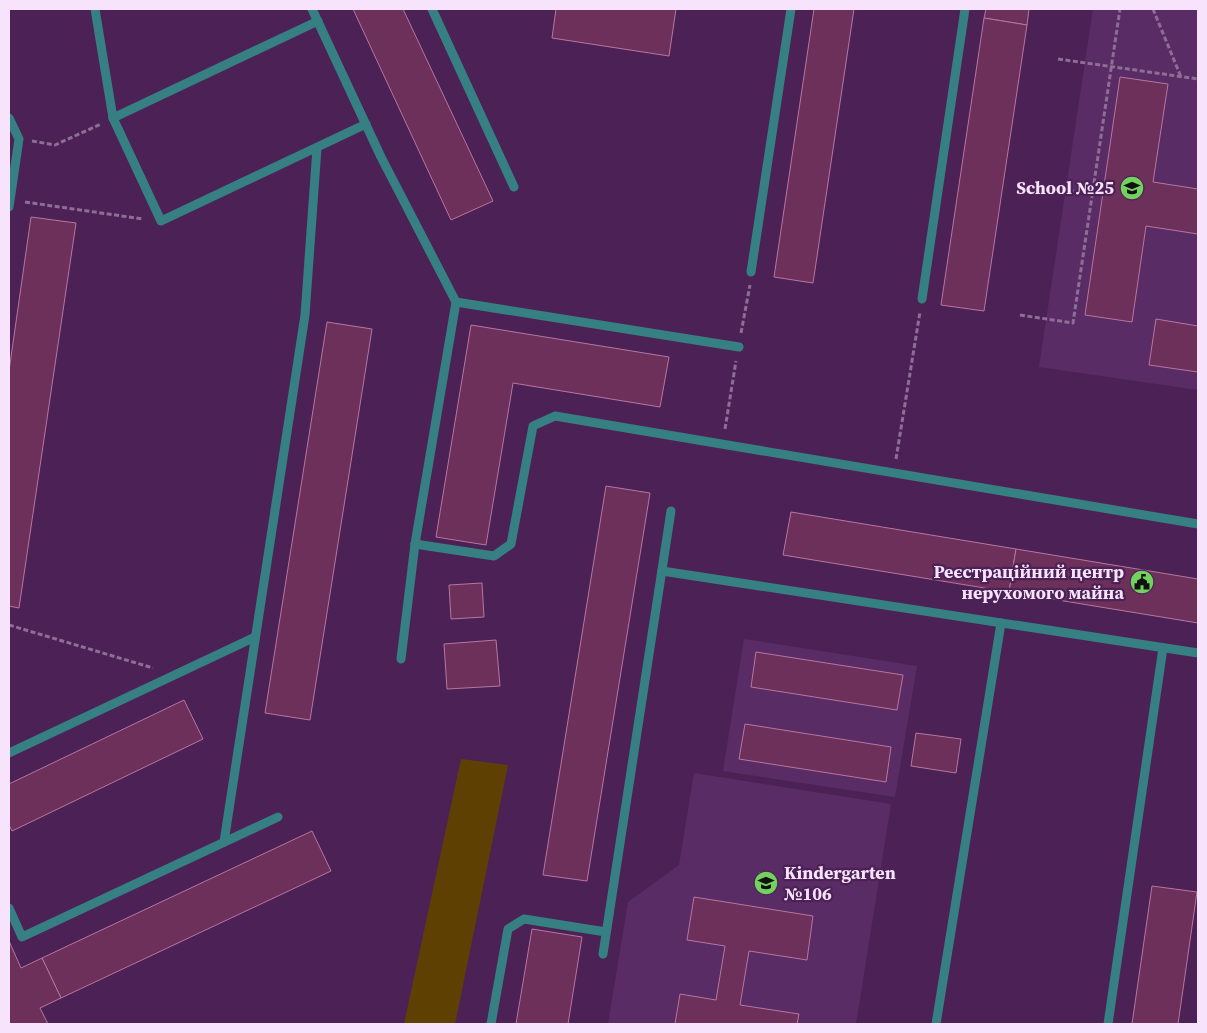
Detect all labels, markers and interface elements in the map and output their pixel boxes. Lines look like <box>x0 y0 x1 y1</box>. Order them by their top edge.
place label: School №25 <box>1016 175 1114 200</box>
school or university icon: School №25 <box>1119 175 1145 201</box>
place label: Реєстраційний центр нерухомого майна <box>933 559 1124 605</box>
public building icon: Реєстраційний центр нерухомого майна <box>1129 569 1155 595</box>
place label: Kindergarten №106 <box>784 860 896 906</box>
school or university icon: Kindergarten №106 <box>753 870 779 896</box>

